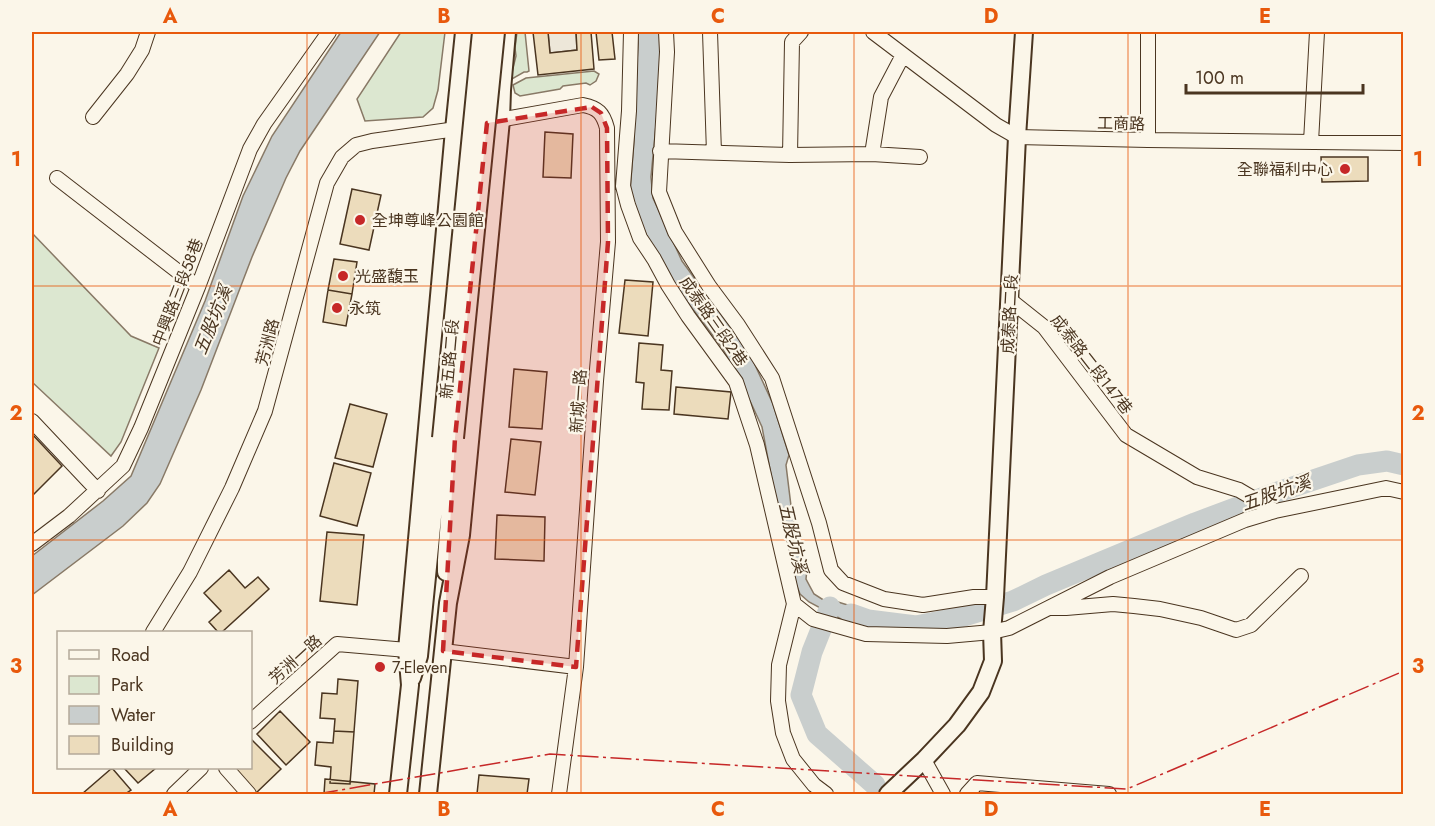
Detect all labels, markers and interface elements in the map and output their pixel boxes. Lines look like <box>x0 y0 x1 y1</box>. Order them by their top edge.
text: A <box>162 2 178 31</box>
text: B <box>437 2 451 31</box>
text: C <box>711 2 725 31</box>
text: D <box>984 2 998 31</box>
text: E <box>1259 2 1271 31</box>
scale bar <box>1186 57 1363 95</box>
text: 100 m <box>1195 65 1244 91</box>
street label: 工商路 <box>1097 112 1145 135</box>
text: 1 <box>11 145 21 174</box>
text: 1 <box>1413 145 1423 174</box>
place label: 全聯福利中心 <box>1237 158 1333 181</box>
marker: 全聯福利中心 <box>1338 162 1352 176</box>
place label: 全坤尊峰公園館 <box>372 209 484 232</box>
marker: 全坤尊峰公園館 <box>353 213 367 227</box>
street label: 中興路三段58巷 <box>146 235 209 349</box>
place label: 光盛馥玉 <box>355 265 419 288</box>
marker: 光盛馥玉 <box>336 269 350 283</box>
street label: 成泰路三段2巷 <box>674 272 753 371</box>
street label: 成泰路二段 <box>996 273 1023 355</box>
water label: 五股坑溪 <box>187 279 240 358</box>
place label: 永筑 <box>349 297 381 320</box>
marker: 永筑 <box>330 301 344 315</box>
street label: 成泰路二段147巷 <box>1045 310 1138 419</box>
street label: 芳洲路 <box>250 316 285 368</box>
street label: 新五路二段 <box>435 318 464 400</box>
street label: 新城一路 <box>565 368 592 434</box>
text: 2 <box>9 399 23 428</box>
text: 2 <box>1411 399 1425 428</box>
water label: 五股坑溪 <box>1238 468 1317 517</box>
water label: 五股坑溪 <box>772 500 814 579</box>
street label: 芳洲一路 <box>264 629 327 689</box>
legend <box>57 631 252 769</box>
text: Road <box>111 642 150 668</box>
text: 3 <box>10 652 22 681</box>
text: 3 <box>1412 652 1424 681</box>
place label: 7-Eleven <box>392 656 448 679</box>
marker: 7-Eleven <box>373 660 387 674</box>
text: Park <box>111 672 143 698</box>
text: Water <box>111 702 156 728</box>
text: Building <box>111 732 174 758</box>
text: A <box>162 795 178 824</box>
text: B <box>437 795 451 824</box>
text: C <box>711 795 725 824</box>
text: D <box>984 795 998 824</box>
text: E <box>1259 795 1271 824</box>

